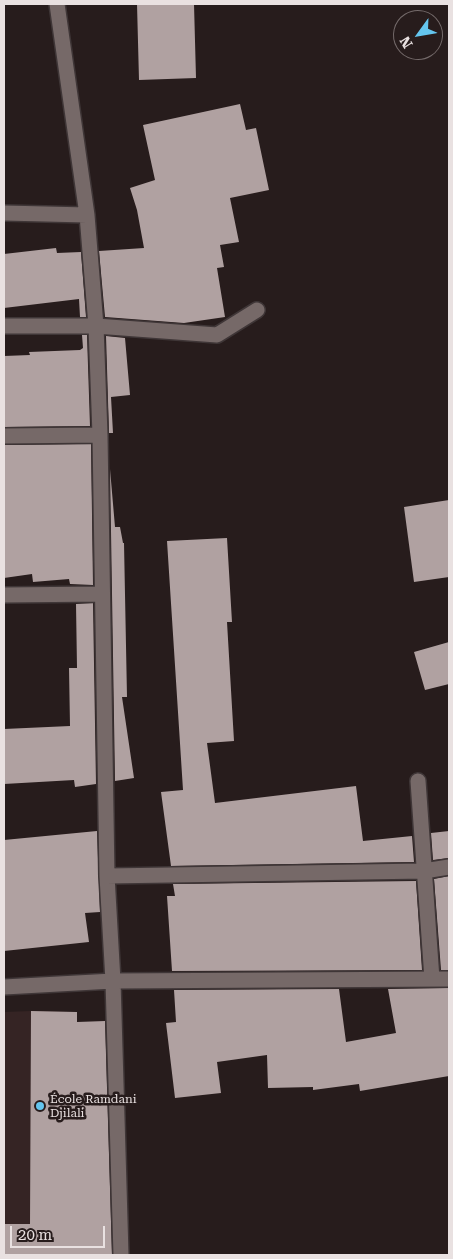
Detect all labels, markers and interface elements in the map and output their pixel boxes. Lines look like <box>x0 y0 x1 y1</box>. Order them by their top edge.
north arrow <box>393 10 443 60</box>
text: N <box>396 34 416 51</box>
place label: École Ramdani Djilali <box>50 1092 137 1120</box>
marker: École Ramdani Djilali <box>34 1100 46 1112</box>
scale bar <box>12 1216 108 1248</box>
text: 20 m <box>18 1226 52 1244</box>

